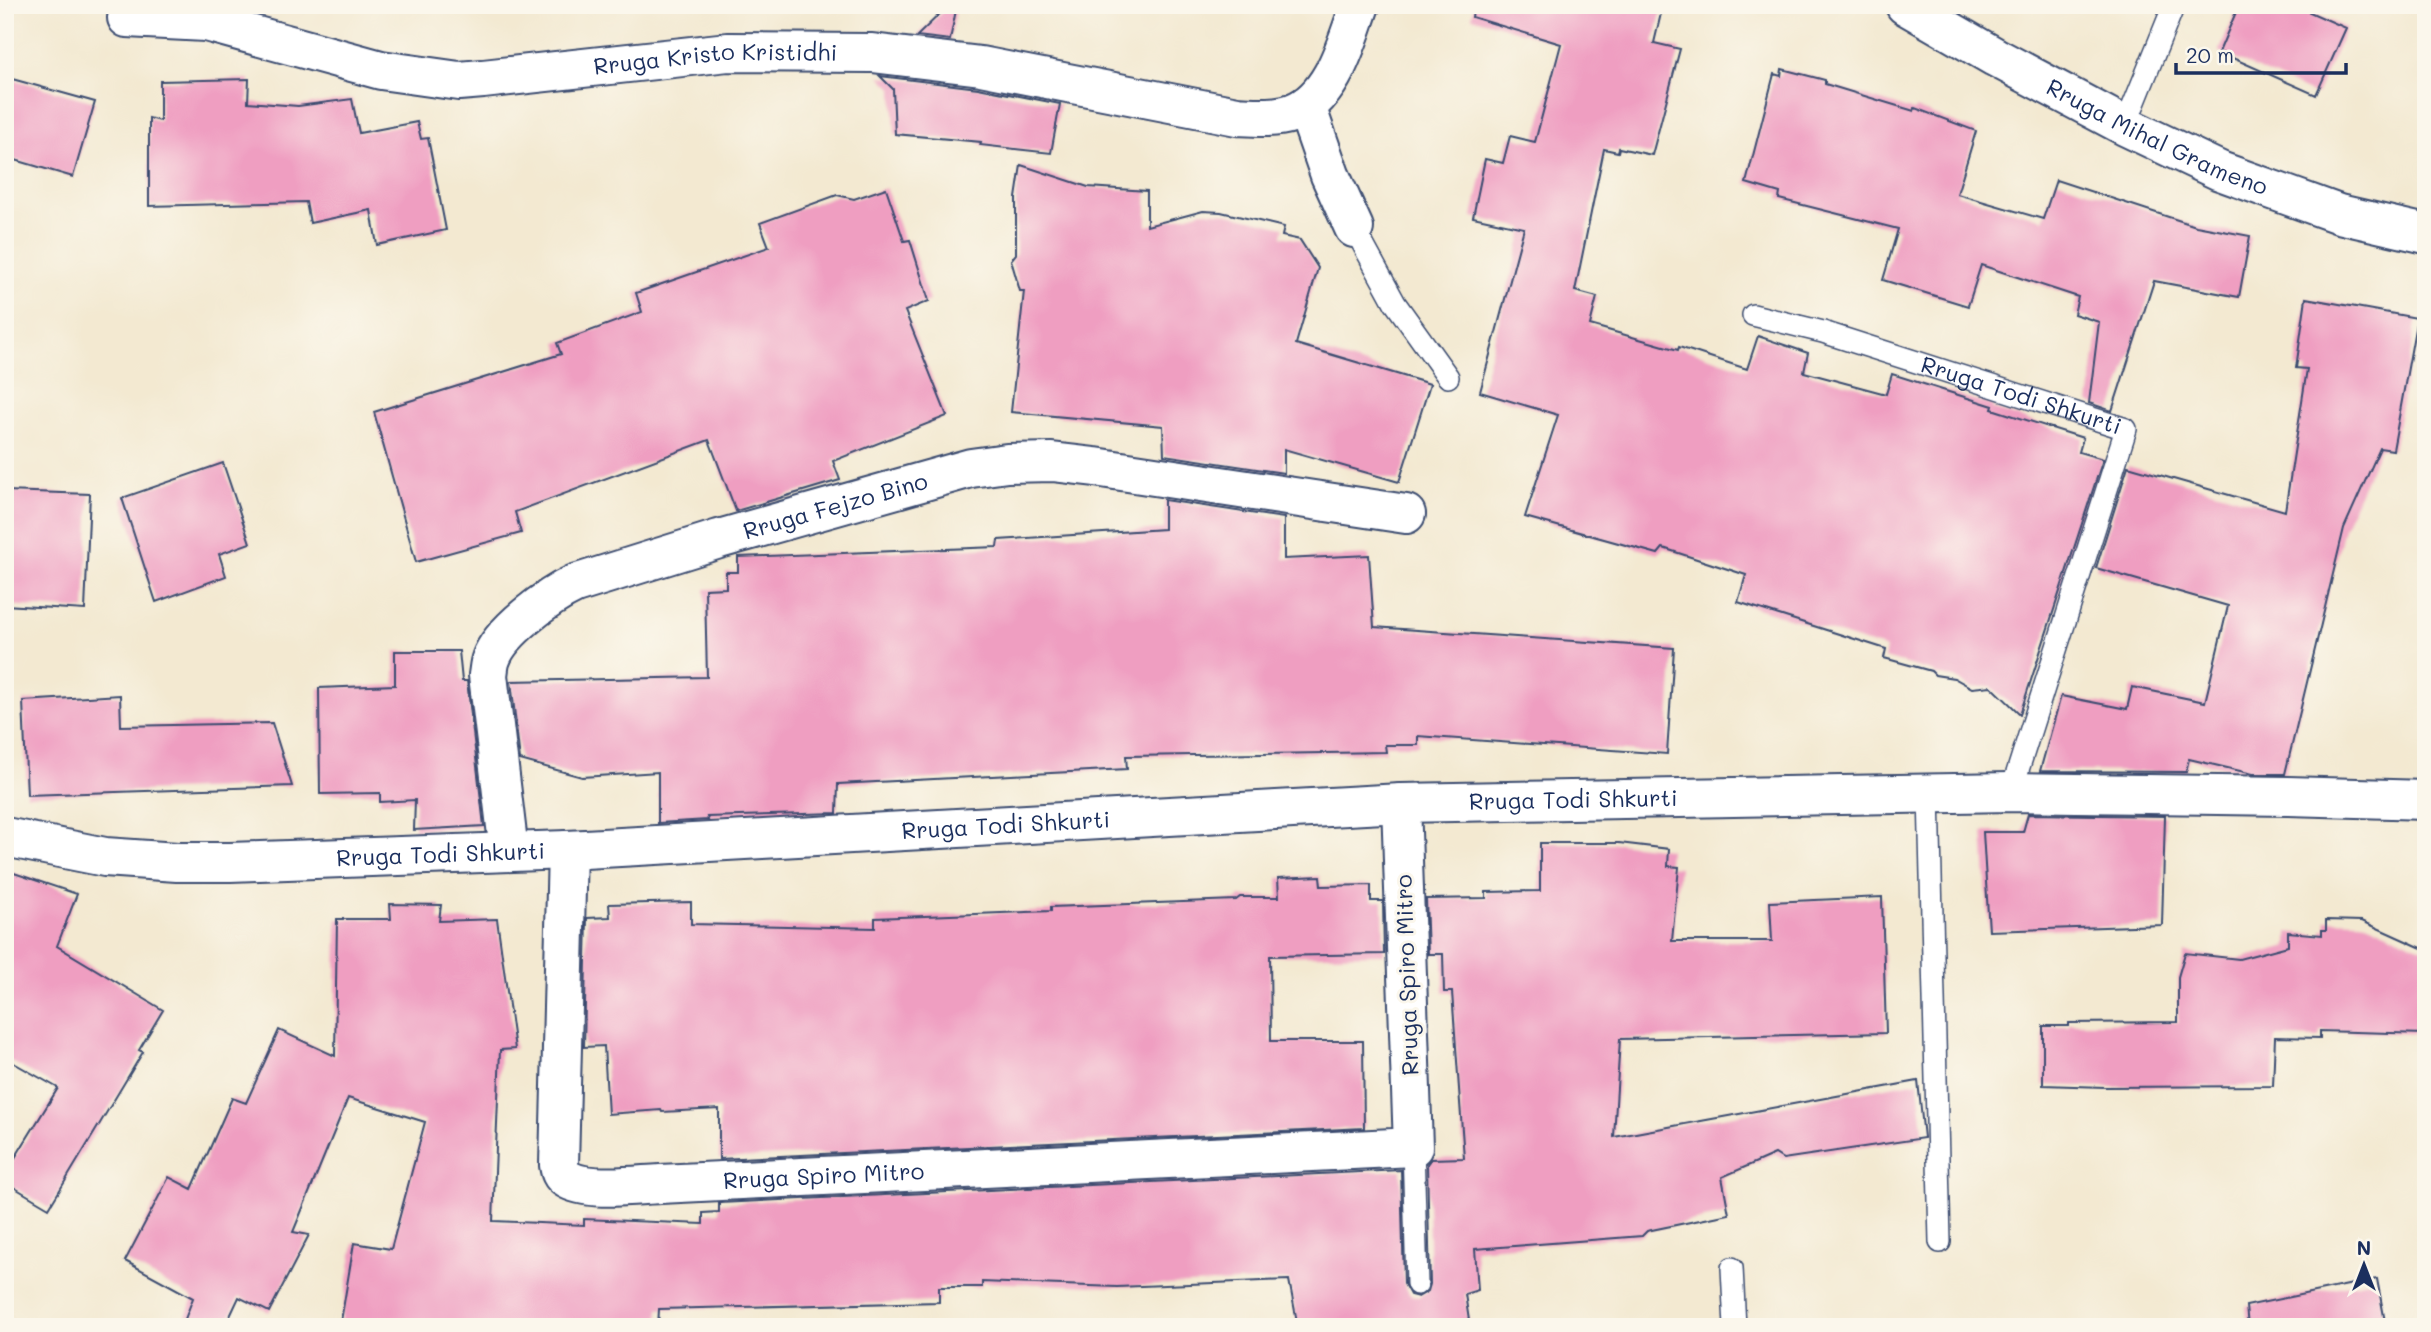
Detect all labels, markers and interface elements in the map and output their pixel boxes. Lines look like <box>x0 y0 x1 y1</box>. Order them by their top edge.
scale bar <box>2176 32 2345 76</box>
street label: Rruga Kristo Kristidhi <box>592 35 837 81</box>
text: 20 m <box>2186 41 2234 68</box>
street label: Rruga Mihal Grameno <box>2042 71 2272 201</box>
street label: Rruga Todi Shkurti <box>1917 348 2125 441</box>
street label: Rruga Fejzo Bino <box>740 465 931 545</box>
street label: Rruga Todi Shkurti <box>1469 782 1678 816</box>
street label: Rruga Todi Shkurti <box>901 803 1111 845</box>
street label: Rruga Todi Shkurti <box>336 835 546 872</box>
street label: Rruga Spiro Mitro <box>1387 874 1425 1076</box>
street label: Rruga Spiro Mitro <box>722 1155 925 1195</box>
north arrow <box>2330 1230 2400 1300</box>
text: N <box>2357 1235 2371 1260</box>

